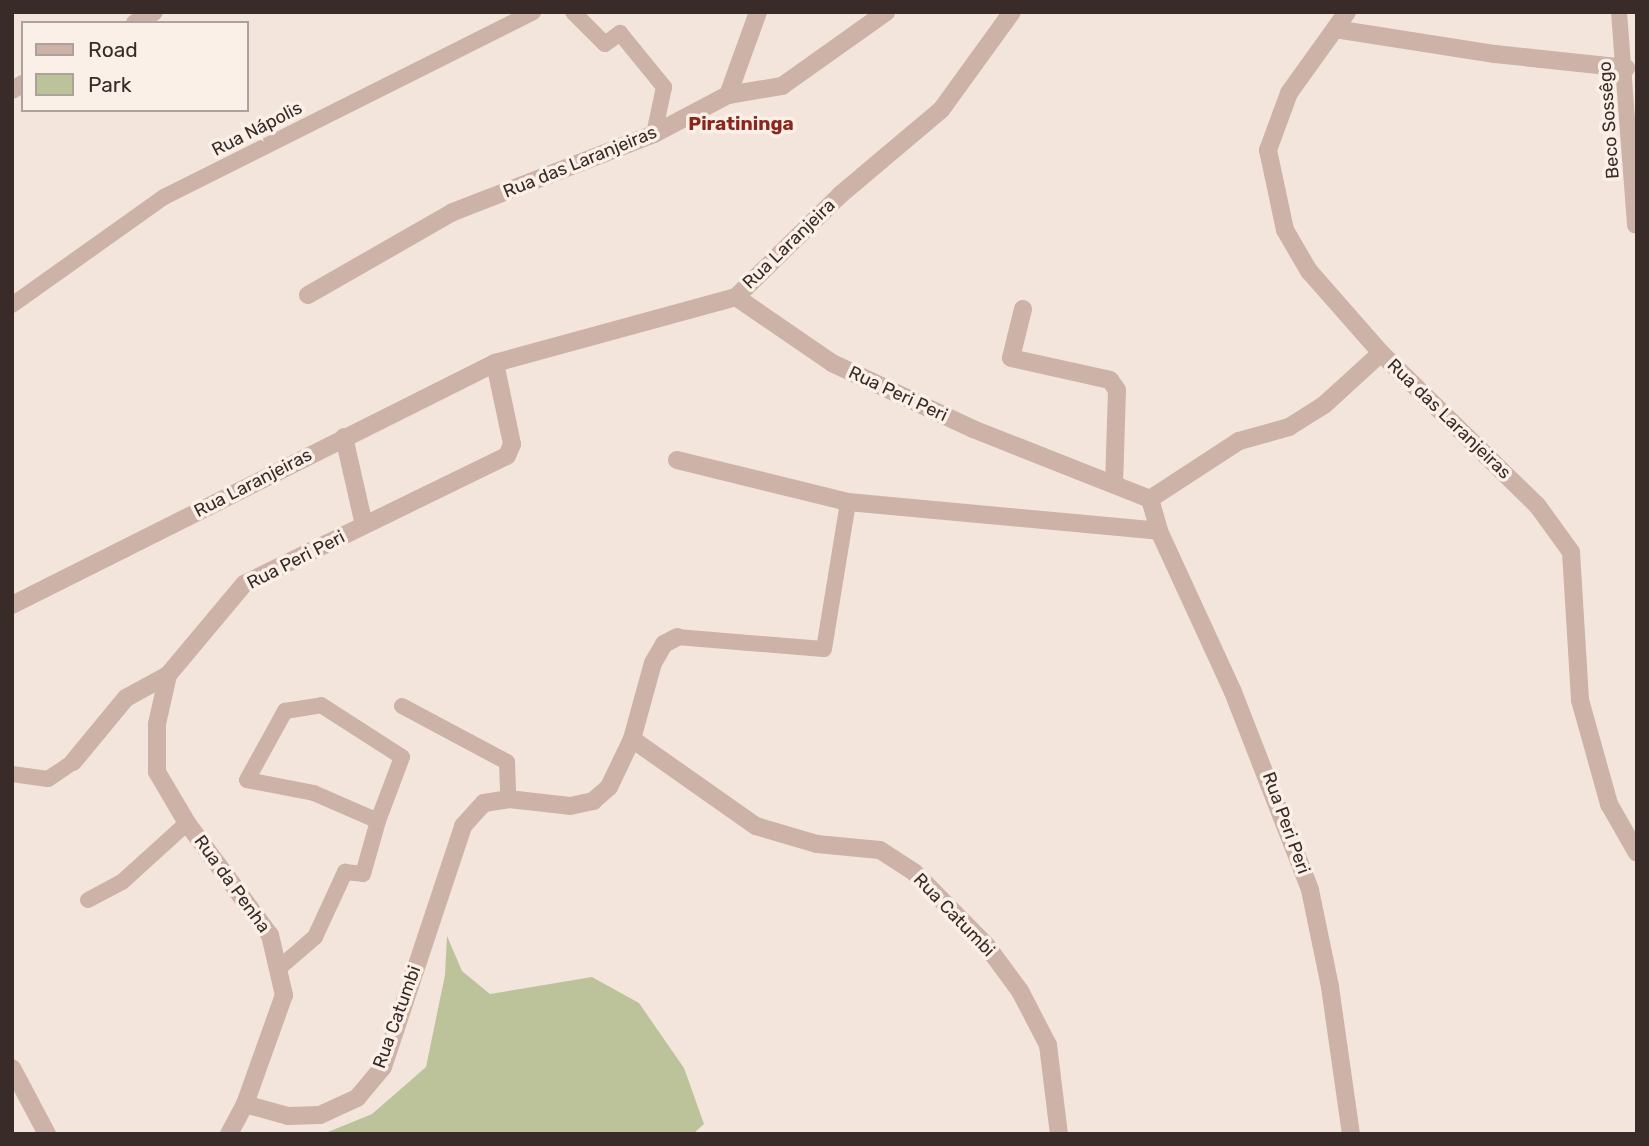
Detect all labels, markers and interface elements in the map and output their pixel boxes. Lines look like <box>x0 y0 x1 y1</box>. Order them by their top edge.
legend <box>21 21 248 112</box>
text: Road <box>88 37 138 62</box>
street label: Beco Sossêgo <box>1594 60 1624 180</box>
text: Park <box>88 72 132 97</box>
street label: Rua Nápolis <box>208 97 306 161</box>
district label: Piratininga <box>688 113 794 135</box>
street label: Rua das Laranjeiras <box>500 121 660 203</box>
street label: Rua Laranjeira <box>738 194 840 294</box>
street label: Rua das Laranjeiras <box>1383 354 1515 484</box>
street label: Rua Peri Peri <box>845 362 951 426</box>
street label: Rua Laranjeiras <box>190 444 316 522</box>
street label: Rua Peri Peri <box>244 526 348 594</box>
street label: Rua Peri Peri <box>1258 769 1314 877</box>
street label: Rua da Penha <box>189 831 275 937</box>
street label: Rua Catumbi <box>909 869 999 961</box>
street label: Rua Catumbi <box>368 963 426 1071</box>

